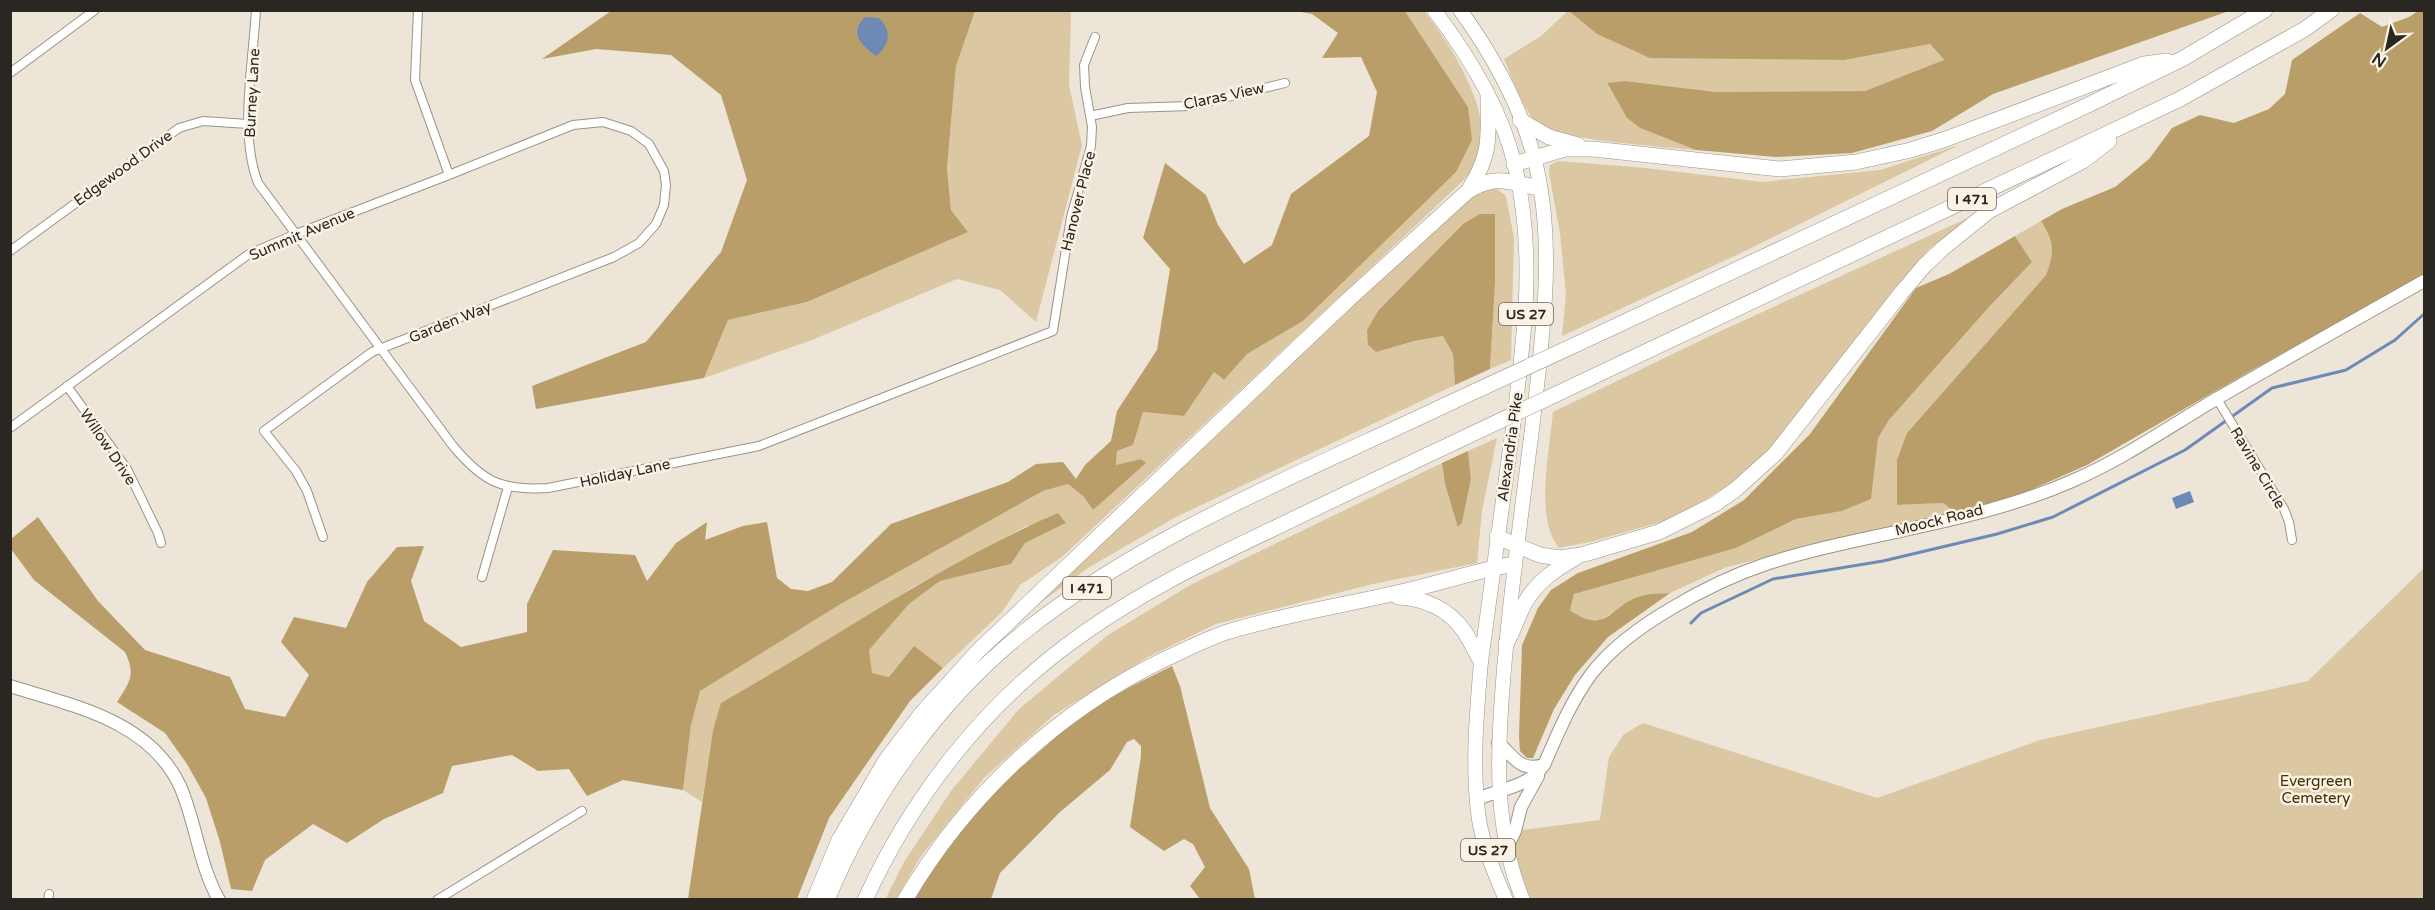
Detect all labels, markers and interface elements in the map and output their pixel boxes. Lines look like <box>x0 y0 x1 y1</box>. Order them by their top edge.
north arrow <box>2357 18 2417 78</box>
street label: Burney Lane <box>241 48 263 138</box>
text: N <box>2369 48 2390 72</box>
street label: Claras View <box>1182 79 1266 113</box>
street label: Edgewood Drive <box>70 126 176 210</box>
street label: Hanover Place <box>1057 149 1099 253</box>
road number: I 471 <box>1948 188 1996 210</box>
street label: Summit Avenue <box>247 204 357 264</box>
street label: Garden Way <box>406 297 494 347</box>
road number: US 27 <box>1499 303 1553 325</box>
street label: Alexandria Pike <box>1493 391 1527 503</box>
street label: Willow Drive <box>76 406 140 488</box>
street label: Ravine Circle <box>2227 424 2289 512</box>
street label: Holiday Lane <box>578 455 672 491</box>
street label: Moock Road <box>1893 500 1985 540</box>
road number: I 471 <box>1063 577 1111 599</box>
park label: Evergreen Cemetery <box>2280 772 2352 807</box>
road number: US 27 <box>1461 839 1515 861</box>

